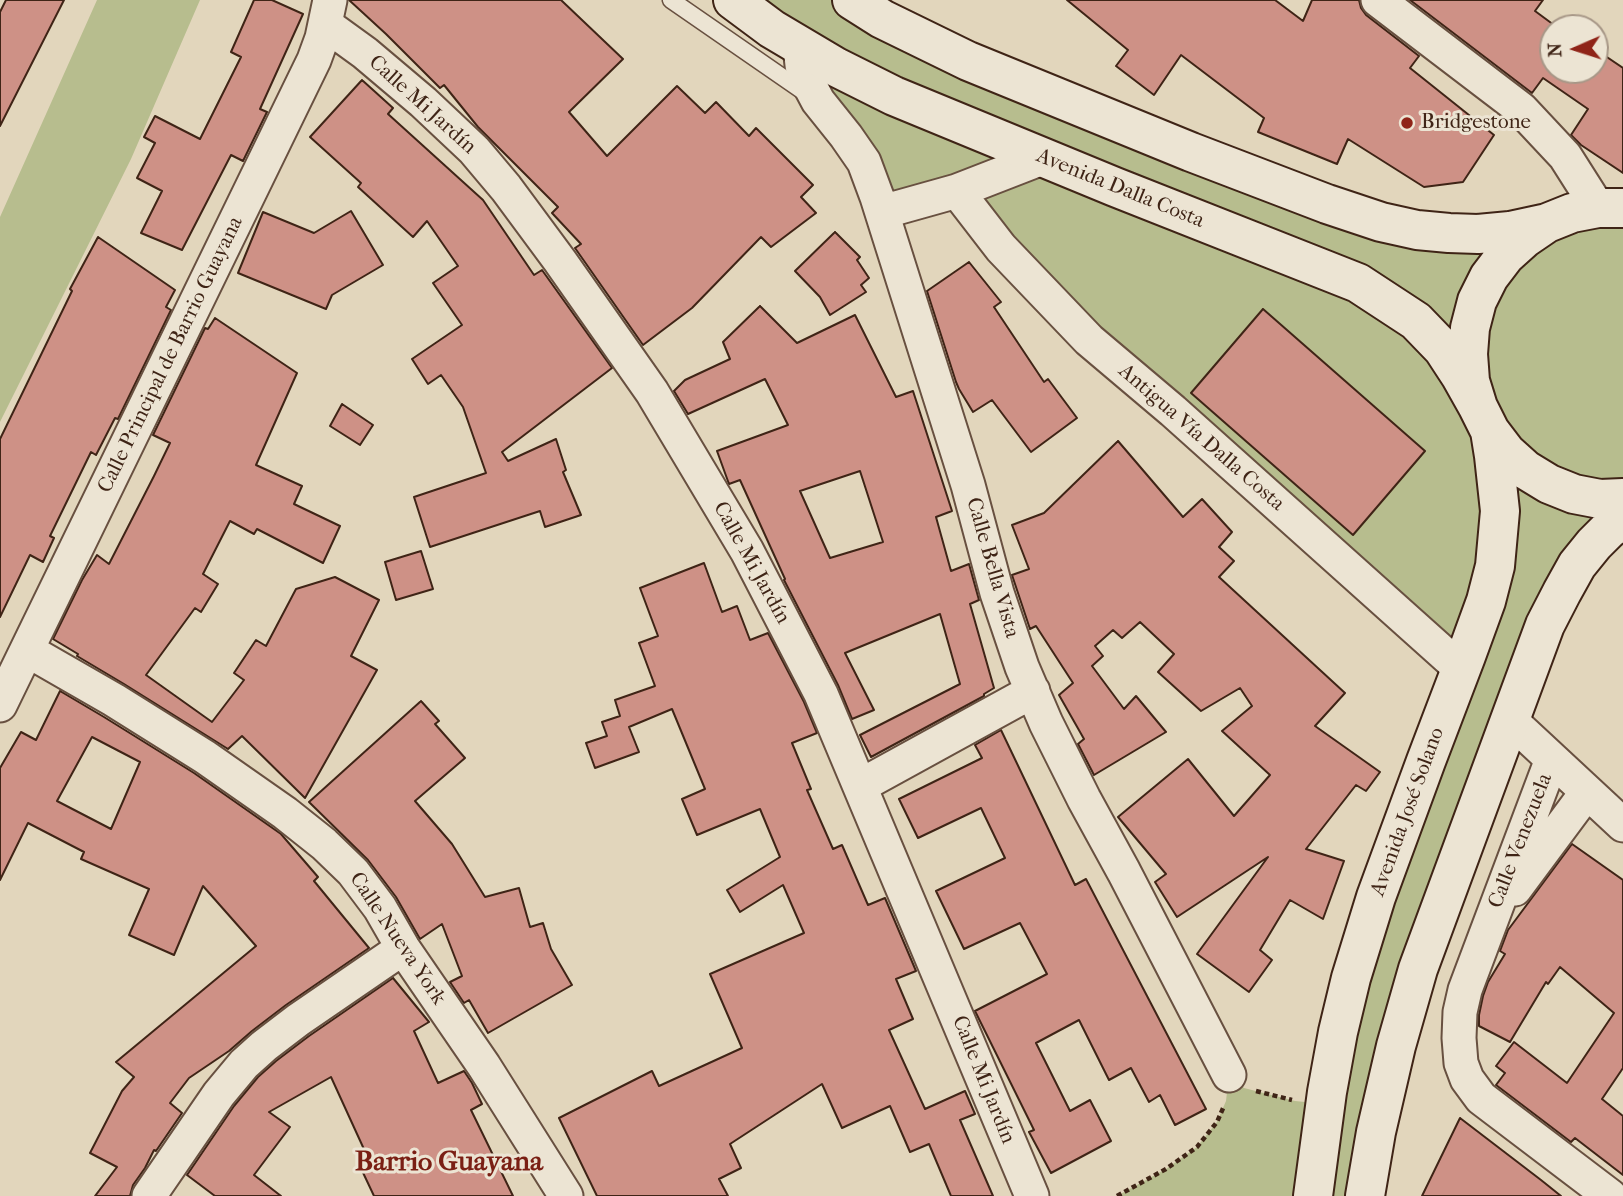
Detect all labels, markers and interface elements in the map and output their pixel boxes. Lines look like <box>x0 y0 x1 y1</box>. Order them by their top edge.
north arrow <box>1539 14 1609 84</box>
text: N <box>1544 42 1566 58</box>
street label: Calle Mi Jardín <box>363 50 481 160</box>
place label: Bridgestone <box>1421 110 1531 136</box>
marker: Bridgestone <box>1399 115 1415 131</box>
street label: Avenida Dalla Costa <box>1032 144 1208 234</box>
street label: Calle Principal de Barrio Guayana <box>93 213 249 497</box>
street label: Antigua Vía Dalla Costa <box>1113 359 1289 517</box>
street label: Calle Bella Vista <box>960 495 1024 641</box>
street label: Calle Mi Jardín <box>707 498 795 628</box>
street label: Avenida José Solano <box>1366 724 1450 900</box>
street label: Calle Venezuela <box>1484 770 1558 912</box>
street label: Calle Nueva York <box>343 868 451 1010</box>
street label: Calle Mi Jardín <box>946 1012 1020 1148</box>
district label: Barrio Guayana <box>355 1146 543 1180</box>

